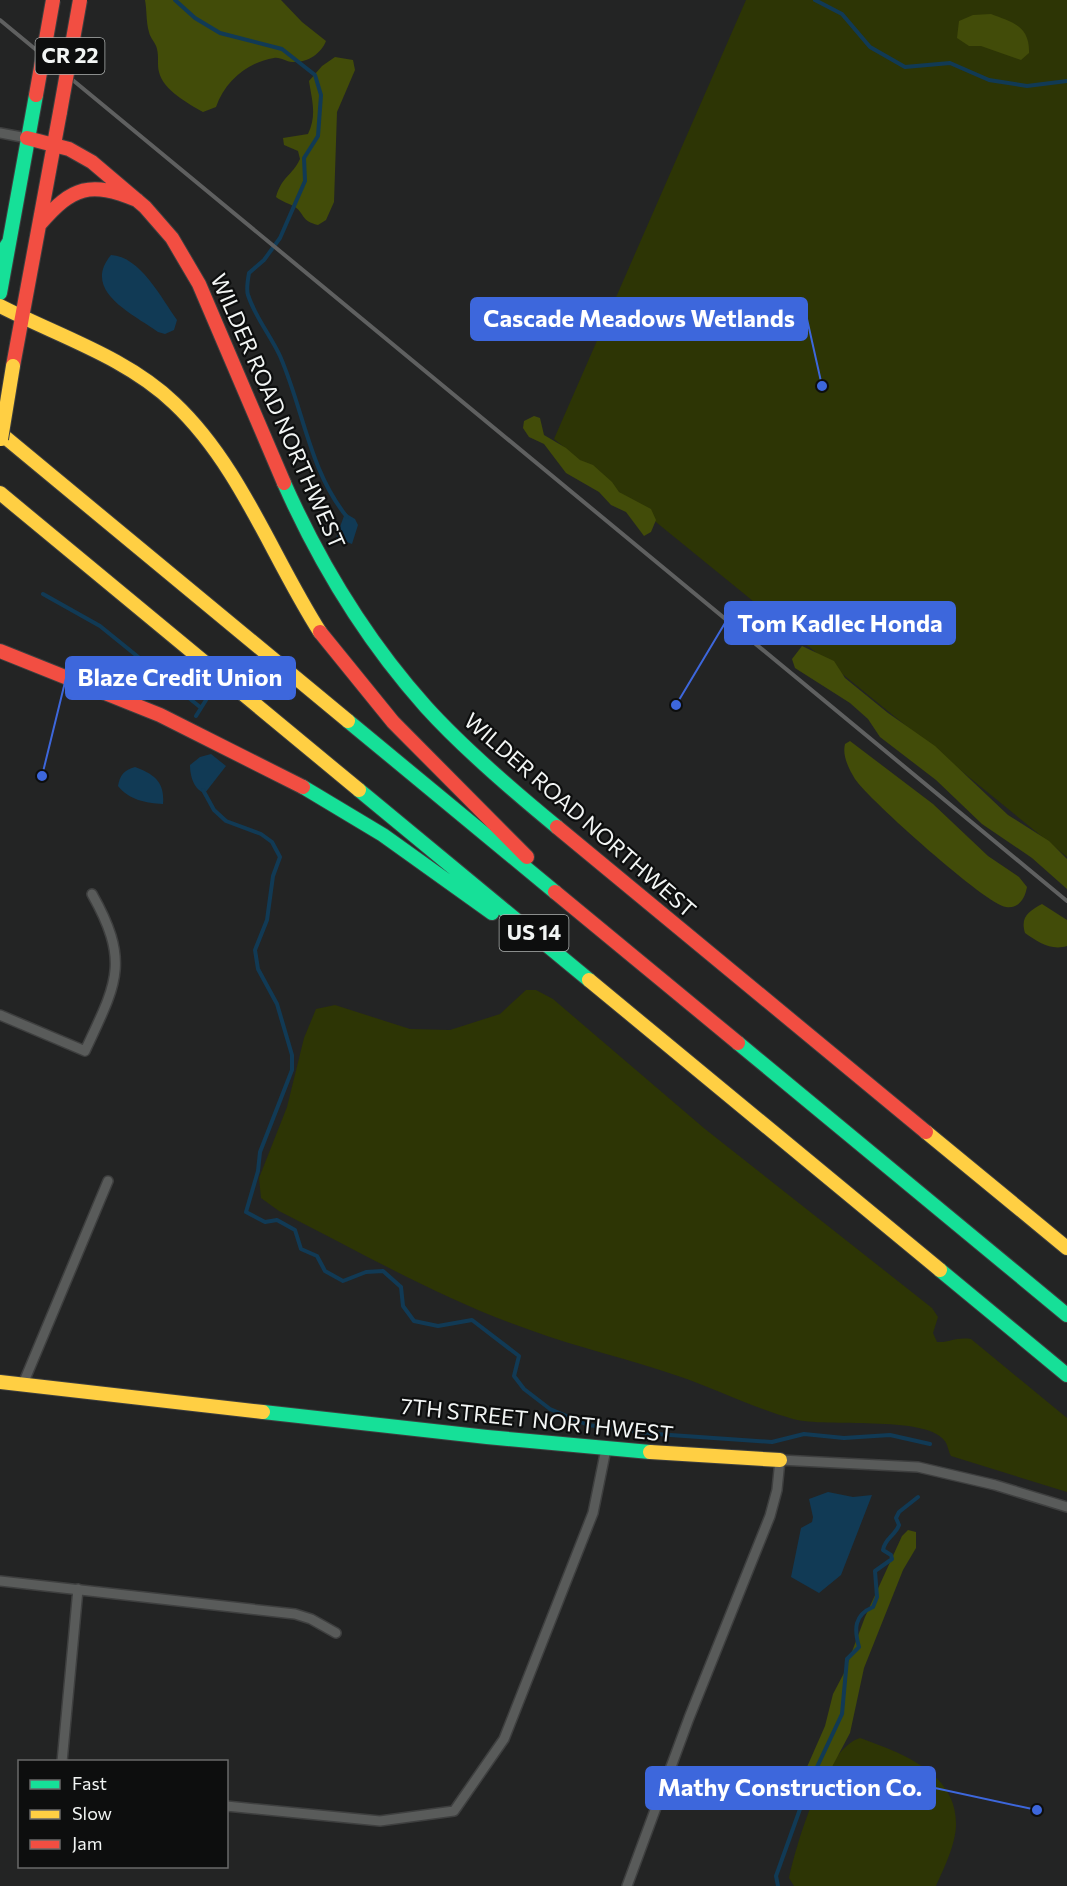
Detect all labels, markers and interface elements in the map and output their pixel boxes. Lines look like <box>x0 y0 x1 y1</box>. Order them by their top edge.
road number: CR 22 <box>36 38 104 74</box>
street label: WILDER ROAD NORTHWEST <box>205 269 351 553</box>
callout: Cascade Meadows Wetlands <box>471 298 807 340</box>
text: Cascade Meadows Wetlands <box>483 303 795 332</box>
callout: Tom Kadlec Honda <box>725 602 955 644</box>
text: Tom Kadlec Honda <box>737 608 943 637</box>
callout: Blaze Credit Union <box>66 657 295 699</box>
text: Blaze Credit Union <box>78 662 282 691</box>
street label: WILDER ROAD NORTHWEST <box>459 707 702 923</box>
road number: US 14 <box>500 915 568 951</box>
street label: 7TH STREET NORTHWEST <box>399 1392 675 1447</box>
legend <box>18 1760 228 1868</box>
callout: Mathy Construction Co. <box>646 1767 935 1809</box>
text: Fast <box>72 1772 107 1794</box>
text: Mathy Construction Co. <box>658 1772 922 1801</box>
text: Slow <box>72 1802 112 1824</box>
text: Jam <box>72 1832 102 1854</box>

